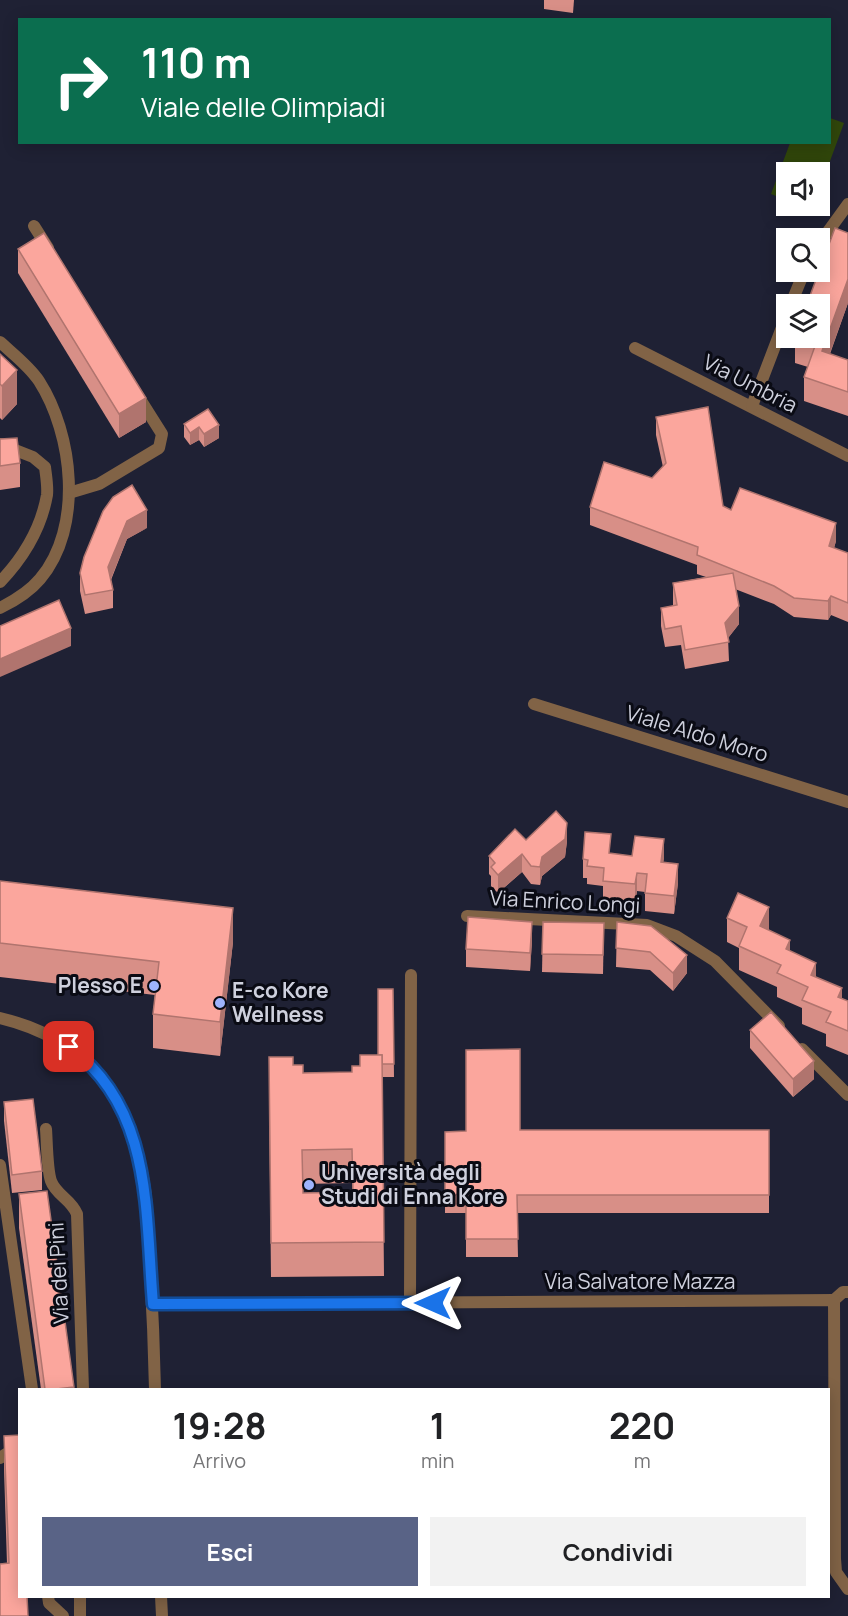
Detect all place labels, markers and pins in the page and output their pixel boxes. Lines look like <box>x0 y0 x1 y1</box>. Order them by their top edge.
place label: Plesso E <box>58 971 142 999</box>
place label: E-co Kore Wellness <box>232 976 329 1028</box>
marker: Plesso E <box>147 979 161 993</box>
marker: E-co Kore Wellness <box>213 996 227 1010</box>
pin <box>43 1021 94 1072</box>
place label: Università degli Studi di Enna Kore <box>321 1158 505 1210</box>
marker: Università degli Studi di Enna Kore <box>302 1178 316 1192</box>

